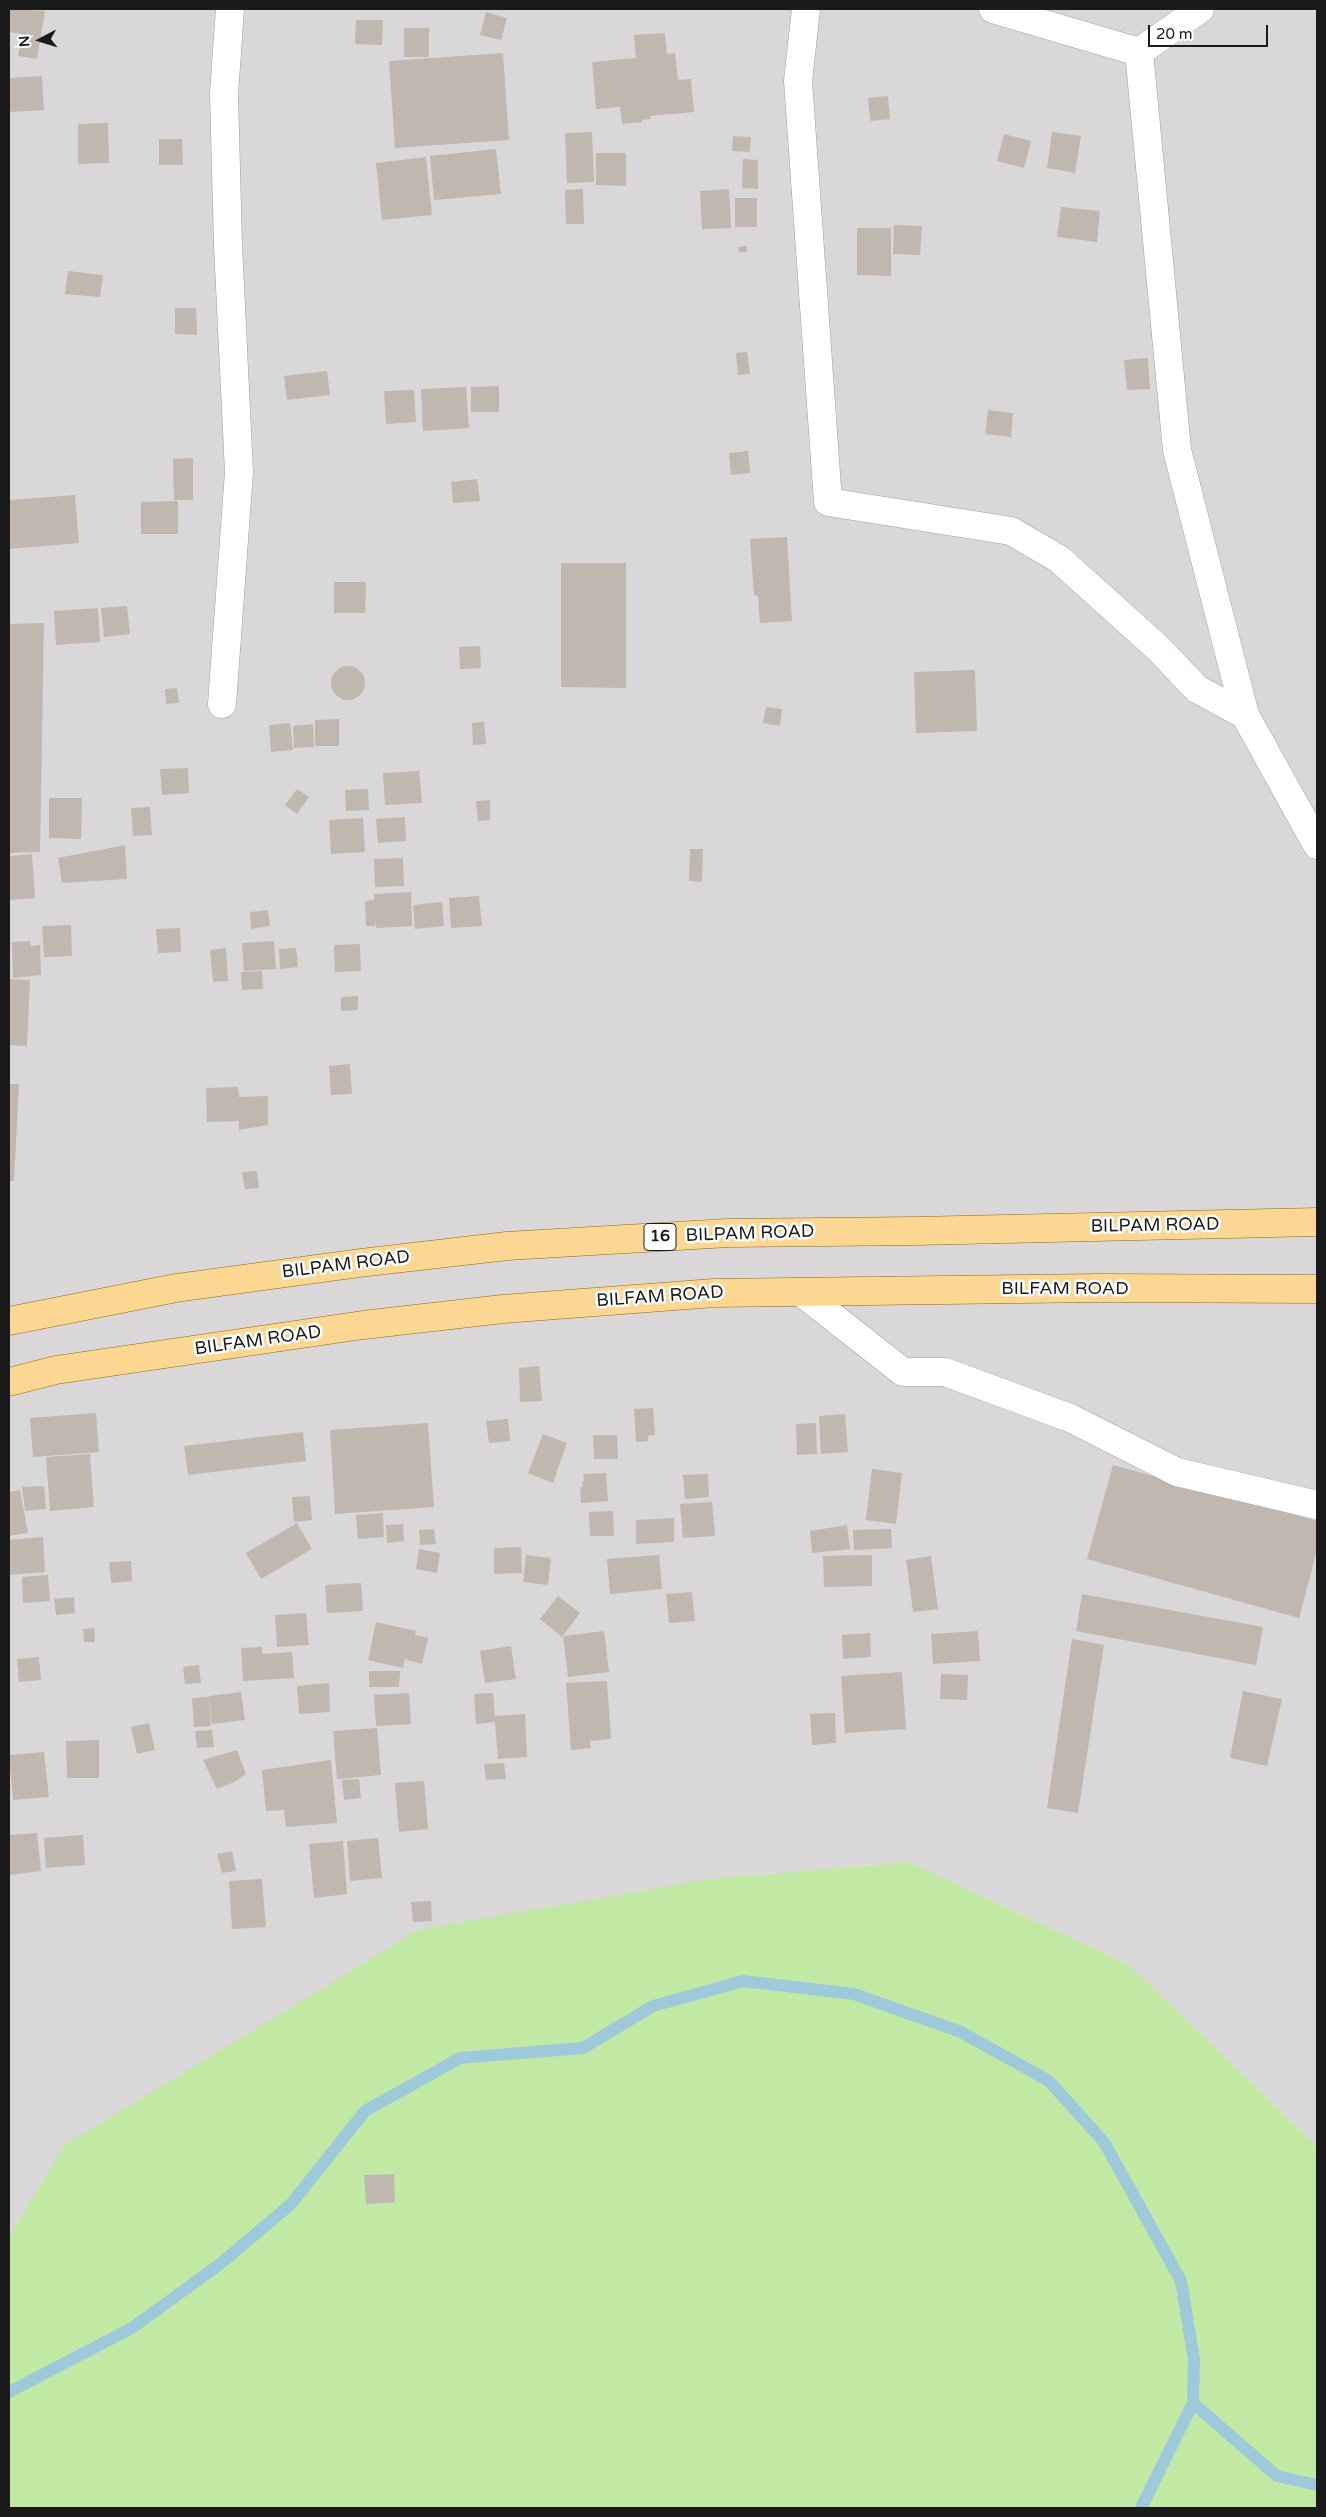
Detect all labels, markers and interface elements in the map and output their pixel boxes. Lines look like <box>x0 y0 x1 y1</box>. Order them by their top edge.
north arrow <box>15 15 65 65</box>
scale bar <box>1151 15 1271 47</box>
text: 20 m <box>1156 25 1193 43</box>
text: N <box>16 35 34 48</box>
street label: BILPAM ROAD <box>1090 1214 1220 1238</box>
street label: BILPAM ROAD <box>685 1221 815 1247</box>
road number: 16 <box>644 1224 676 1250</box>
street label: BILPAM ROAD <box>281 1246 411 1284</box>
street label: BILFAM ROAD <box>1001 1278 1129 1300</box>
street label: BILFAM ROAD <box>596 1282 724 1312</box>
street label: BILFAM ROAD <box>193 1321 323 1361</box>

